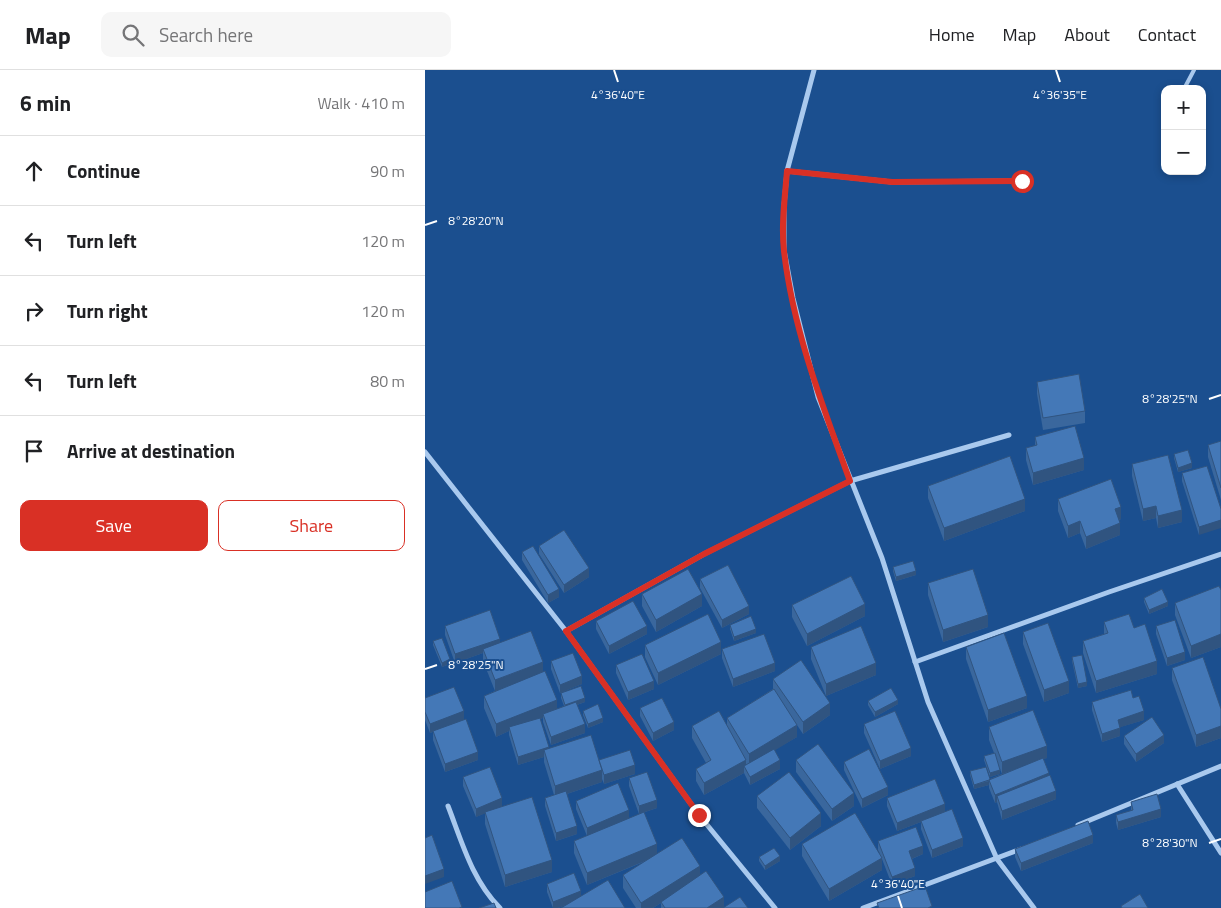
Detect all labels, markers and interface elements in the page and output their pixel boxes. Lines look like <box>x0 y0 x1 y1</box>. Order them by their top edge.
search box <box>101 12 451 57</box>
text: Map <box>25 17 71 53</box>
text: Search here <box>159 20 253 49</box>
icon: search <box>119 21 147 49</box>
text: Home <box>929 21 975 48</box>
text: Map <box>1003 21 1036 48</box>
text: About <box>1064 21 1110 48</box>
text: Contact <box>1138 21 1196 48</box>
text: 4°36'40"E <box>591 85 645 104</box>
text: 4°36'35"E <box>1033 85 1087 104</box>
map controls <box>1161 85 1206 175</box>
button: + <box>1161 85 1206 130</box>
text: 6 min <box>20 87 71 119</box>
text: Walk · 410 m <box>317 91 405 115</box>
button: − <box>1161 130 1206 175</box>
text: Continue <box>67 156 140 185</box>
icon: ahead <box>20 157 48 185</box>
text: 90 m <box>370 159 405 183</box>
route start <box>1011 170 1034 193</box>
text: 8°28'20"N <box>448 211 504 230</box>
text: Turn left <box>67 226 137 255</box>
icon: left <box>20 227 48 255</box>
text: 120 m <box>361 229 405 253</box>
text: Turn right <box>67 296 148 325</box>
icon: right <box>20 297 48 325</box>
text: 120 m <box>361 299 405 323</box>
text: Turn left <box>67 366 137 395</box>
icon: left <box>20 367 48 395</box>
text: 80 m <box>370 369 405 393</box>
text: 8°28'25"N <box>1142 389 1198 408</box>
text: Arrive at destination <box>67 436 235 465</box>
icon: arrive <box>20 437 48 465</box>
button: Save <box>20 500 208 551</box>
button: Share <box>218 500 405 551</box>
text: 8°28'25"N <box>448 655 504 674</box>
route end <box>688 804 711 827</box>
text: 8°28'30"N <box>1142 833 1198 852</box>
text: 4°36'40"E <box>871 874 925 893</box>

